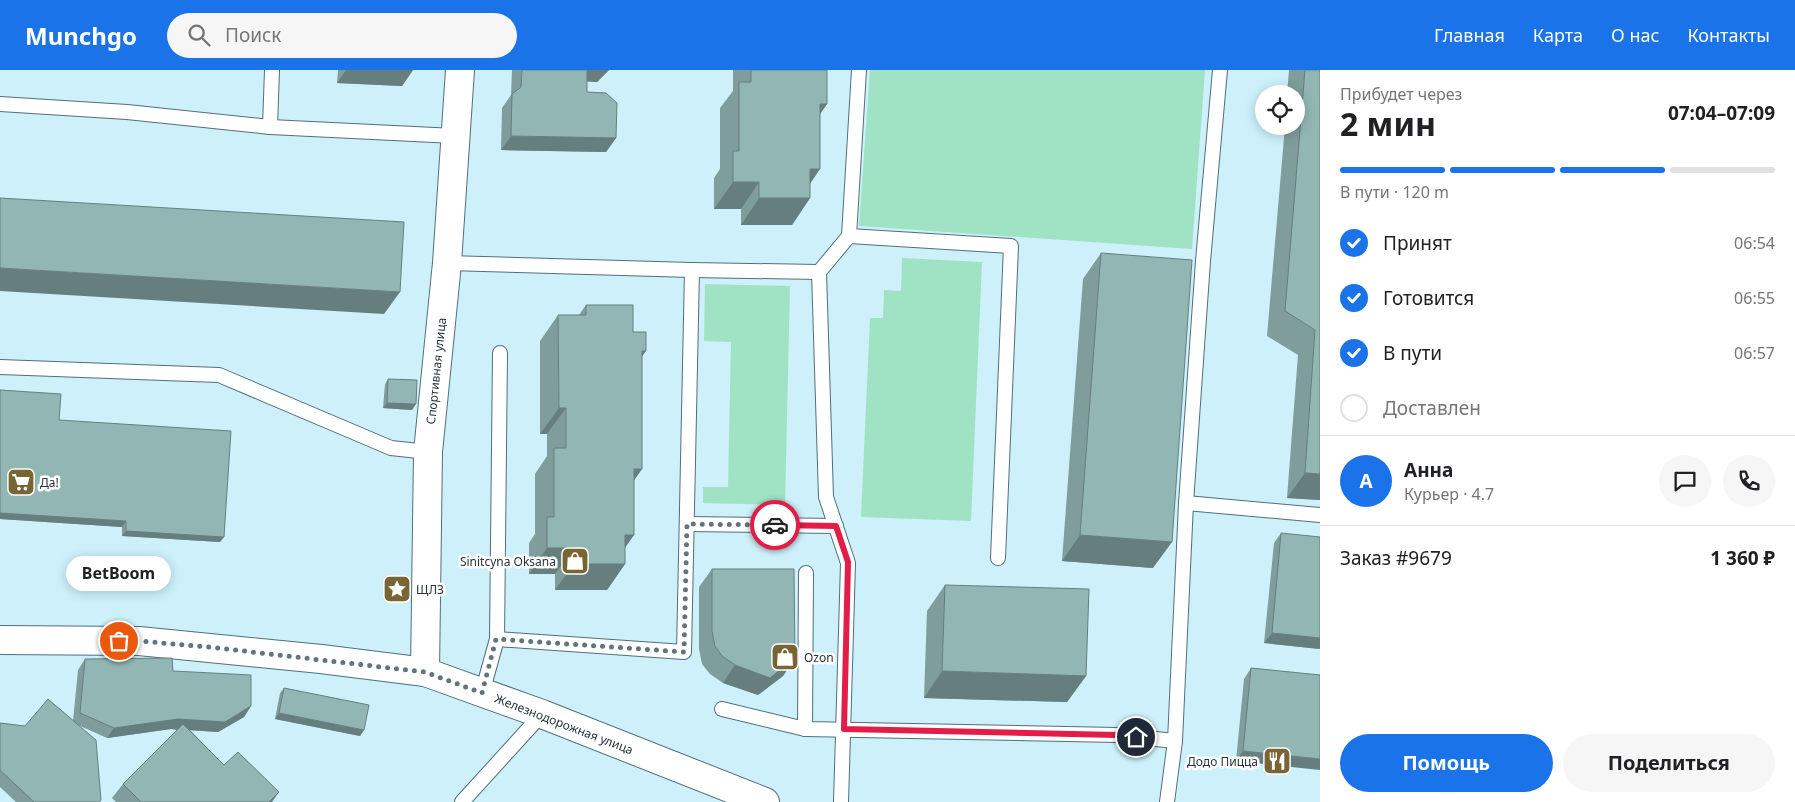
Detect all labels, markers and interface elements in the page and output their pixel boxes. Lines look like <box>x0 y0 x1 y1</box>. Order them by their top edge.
search box <box>167 13 517 58</box>
text: Munchgo <box>25 19 137 52</box>
icon: search <box>185 21 213 49</box>
text: Поиск <box>225 22 281 48</box>
text: Главная <box>1434 23 1505 47</box>
text: Карта <box>1533 23 1583 47</box>
text: О нас <box>1611 23 1659 47</box>
text: Контакты <box>1687 23 1770 47</box>
text: Прибудет через <box>1340 83 1462 105</box>
map controls <box>1255 85 1305 135</box>
button: locate <box>1255 85 1305 135</box>
text: 07:04–07:09 <box>1668 100 1775 126</box>
text: 2 мин <box>1340 102 1436 145</box>
text: В пути · 120 m <box>1340 181 1449 203</box>
icon: check <box>1340 229 1368 257</box>
text: Принят <box>1383 230 1452 256</box>
text: 06:54 <box>1734 232 1775 254</box>
icon: check <box>1340 284 1368 312</box>
text: Готовится <box>1383 285 1474 311</box>
text: 06:55 <box>1734 287 1775 309</box>
street label: Спортивная улица <box>422 317 450 425</box>
icon: check <box>1340 339 1368 367</box>
text: В пути <box>1383 340 1442 366</box>
text: 06:57 <box>1734 342 1775 364</box>
text: Доставлен <box>1383 395 1481 421</box>
button: chat <box>1659 455 1711 507</box>
button: phone <box>1723 455 1775 507</box>
text: Анна <box>1404 457 1453 483</box>
supermarket icon: Да! <box>6 467 36 497</box>
text: А <box>1359 468 1373 494</box>
place label: Да! <box>40 474 59 491</box>
text: Курьер · 4.7 <box>1404 483 1494 505</box>
courier <box>750 500 800 550</box>
icon: car <box>761 511 789 539</box>
text: Заказ #9679 <box>1340 545 1452 571</box>
text: 1 360 ₽ <box>1710 545 1775 571</box>
shop icon: Sinitcyna Oksana <box>560 546 590 576</box>
place label: Sinitcyna Oksana <box>460 553 556 570</box>
callout: BetBoom <box>66 556 172 591</box>
text: BetBoom <box>82 562 155 584</box>
place icon: ЩЛЗ <box>382 574 412 604</box>
place label: ЩЛЗ <box>416 581 444 598</box>
pin <box>98 620 140 662</box>
icon: bag <box>105 627 133 655</box>
shop icon: Ozon <box>770 642 800 672</box>
place label: Ozon <box>804 649 834 666</box>
street label: Железнодорожная улица <box>492 690 636 758</box>
pin <box>1115 716 1157 758</box>
icon: home <box>1122 723 1150 751</box>
button: Помощь <box>1340 734 1553 792</box>
button: Поделиться <box>1563 734 1775 792</box>
restaurant icon: Додо Пицца <box>1262 746 1292 776</box>
place label: Додо Пицца <box>1187 753 1258 770</box>

